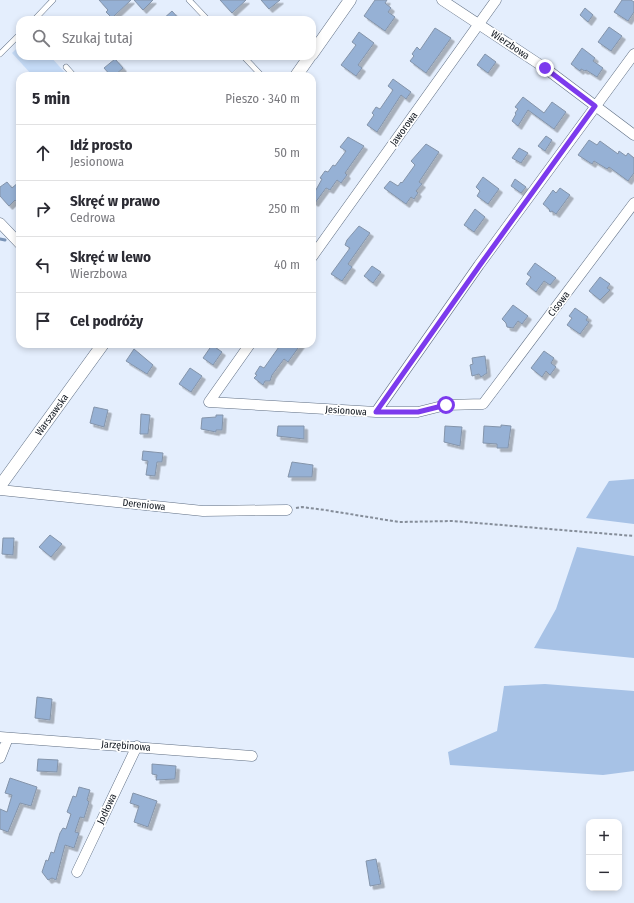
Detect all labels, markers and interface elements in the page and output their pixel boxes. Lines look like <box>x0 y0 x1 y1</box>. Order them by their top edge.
search box <box>16 16 316 60</box>
icon: search <box>30 27 52 49</box>
street label: Wierzbowa <box>488 28 532 62</box>
text: Szukaj tutaj <box>62 29 133 47</box>
route end <box>536 59 554 77</box>
text: 5 min <box>32 88 70 109</box>
text: Pieszo · 340 m <box>225 91 300 106</box>
street label: Jaworowa <box>388 110 420 148</box>
text: Idź prosto <box>70 136 132 154</box>
icon: ahead <box>32 142 54 164</box>
text: 50 m <box>274 145 300 160</box>
text: Jesionowa <box>70 154 124 169</box>
text: Skręć w prawo <box>70 192 160 210</box>
icon: right <box>32 198 54 220</box>
text: 250 m <box>268 201 300 216</box>
text: Cedrowa <box>70 210 115 225</box>
text: Skręć w lewo <box>70 248 151 266</box>
icon: left <box>32 254 54 276</box>
text: 40 m <box>274 257 300 272</box>
text: Wierzbowa <box>70 266 127 281</box>
street label: Cisowa <box>546 289 572 319</box>
icon: arrive <box>32 310 54 332</box>
text: Cel podróży <box>70 312 143 330</box>
street label: Warszawska <box>33 392 71 438</box>
route start <box>437 396 455 414</box>
street label: Jesionowa <box>325 404 367 418</box>
street label: Dereniowa <box>122 497 166 513</box>
street label: Jarzębinowa <box>101 738 151 754</box>
street label: Jodłowa <box>95 792 119 826</box>
map controls <box>586 819 622 891</box>
button: + <box>586 819 622 855</box>
button: − <box>586 855 622 891</box>

